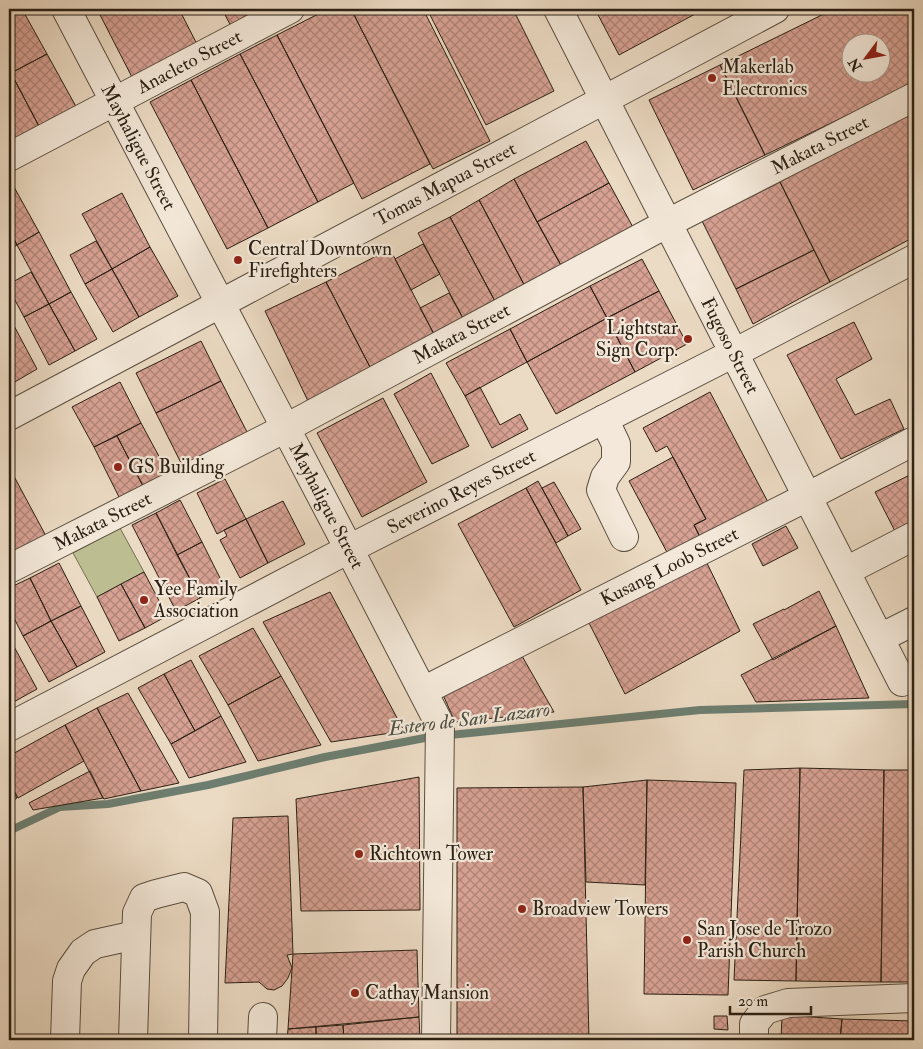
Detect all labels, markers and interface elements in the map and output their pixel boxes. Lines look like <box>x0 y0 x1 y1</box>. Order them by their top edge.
street label: Anacleto Street <box>132 24 246 100</box>
north arrow <box>840 32 890 82</box>
text: N <box>845 54 866 75</box>
place label: Makerlab Electronics <box>722 55 807 101</box>
marker: Makerlab Electronics <box>706 72 718 84</box>
street label: Mayhaligue Street <box>96 80 181 214</box>
street label: Makata Street <box>767 110 873 180</box>
street label: Tomas Mapua Street <box>370 137 520 232</box>
place label: Central Downtown Firefighters <box>248 237 392 283</box>
marker: Central Downtown Firefighters <box>232 254 244 266</box>
street label: Fugoso Street <box>695 293 765 398</box>
street label: Makata Street <box>409 298 514 370</box>
place label: Lightstar Sign Corp. <box>596 316 678 363</box>
marker: Lightstar Sign Corp. <box>682 333 694 345</box>
street label: Mayhaligue Street <box>283 439 369 573</box>
street label: Severino Reyes Street <box>383 444 540 540</box>
place label: GS Building <box>128 455 225 479</box>
marker: GS Building <box>112 461 124 473</box>
street label: Makata Street <box>50 486 156 556</box>
street label: Kusang Loob Street <box>596 522 742 611</box>
place label: Yee Family Association <box>153 577 239 623</box>
marker: Yee Family Association <box>138 594 150 606</box>
water label: Estero de San Lazaro <box>385 697 551 742</box>
place label: Richtown Tower <box>369 842 493 866</box>
marker: Richtown Tower <box>353 848 365 860</box>
place label: Broadview Towers <box>532 897 668 921</box>
marker: Broadview Towers <box>516 903 528 915</box>
place label: San Jose de Trozo Parish Church <box>697 917 832 963</box>
marker: San Jose de Trozo Parish Church <box>681 934 693 946</box>
place label: Cathay Mansion <box>365 981 489 1005</box>
scale bar <box>730 984 812 1016</box>
marker: Cathay Mansion <box>349 987 361 999</box>
text: 20 m <box>738 992 768 1011</box>

